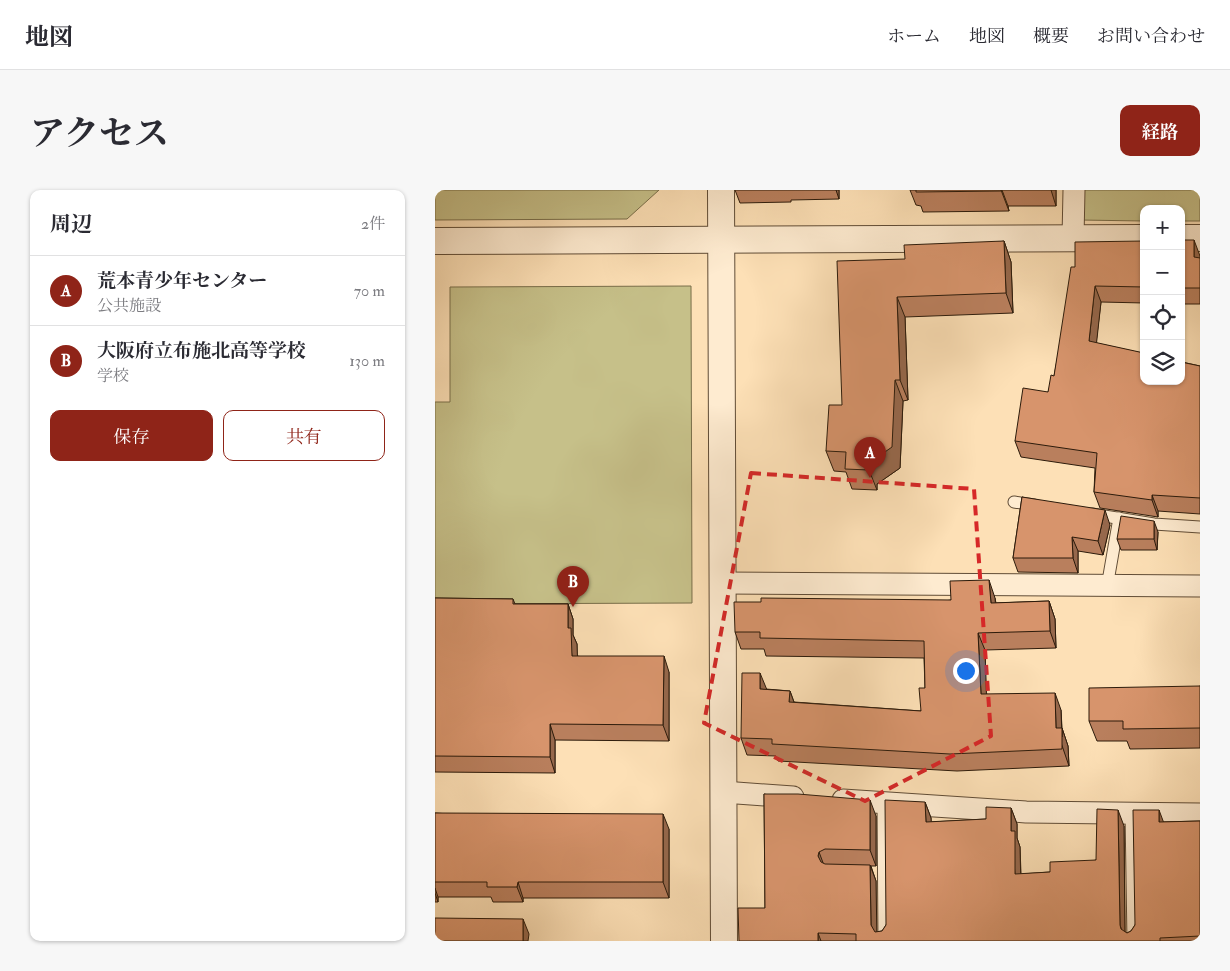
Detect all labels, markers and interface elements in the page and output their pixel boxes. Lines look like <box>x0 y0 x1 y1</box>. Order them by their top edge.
text: 地図 <box>25 22 73 53</box>
text: ホーム <box>887 25 941 48</box>
text: 地図 <box>969 25 1005 48</box>
text: 概要 <box>1033 25 1069 48</box>
text: お問い合わせ <box>1097 25 1205 48</box>
button: 経路 <box>1120 105 1200 156</box>
text: アクセス <box>30 112 169 156</box>
map controls <box>1140 205 1185 385</box>
button: + <box>1140 205 1185 250</box>
text: 周辺 <box>50 211 92 238</box>
text: 2件 <box>361 214 385 234</box>
button: − <box>1140 250 1185 295</box>
text: 荒本青少年センター <box>97 269 267 293</box>
text: A <box>61 281 71 301</box>
text: 70 m <box>354 281 385 301</box>
button: locate <box>1140 295 1185 340</box>
text: 公共施設 <box>97 296 161 316</box>
text: 大阪府立布施北高等学校 <box>97 339 306 363</box>
button: layers <box>1140 340 1185 385</box>
text: B <box>61 351 71 371</box>
text: 130 m <box>349 351 385 371</box>
text: 学校 <box>97 366 129 386</box>
button: 保存 <box>50 410 213 461</box>
button: 共有 <box>223 410 385 461</box>
pin: A <box>854 437 886 478</box>
pin: B <box>557 566 589 607</box>
your location <box>953 658 979 684</box>

